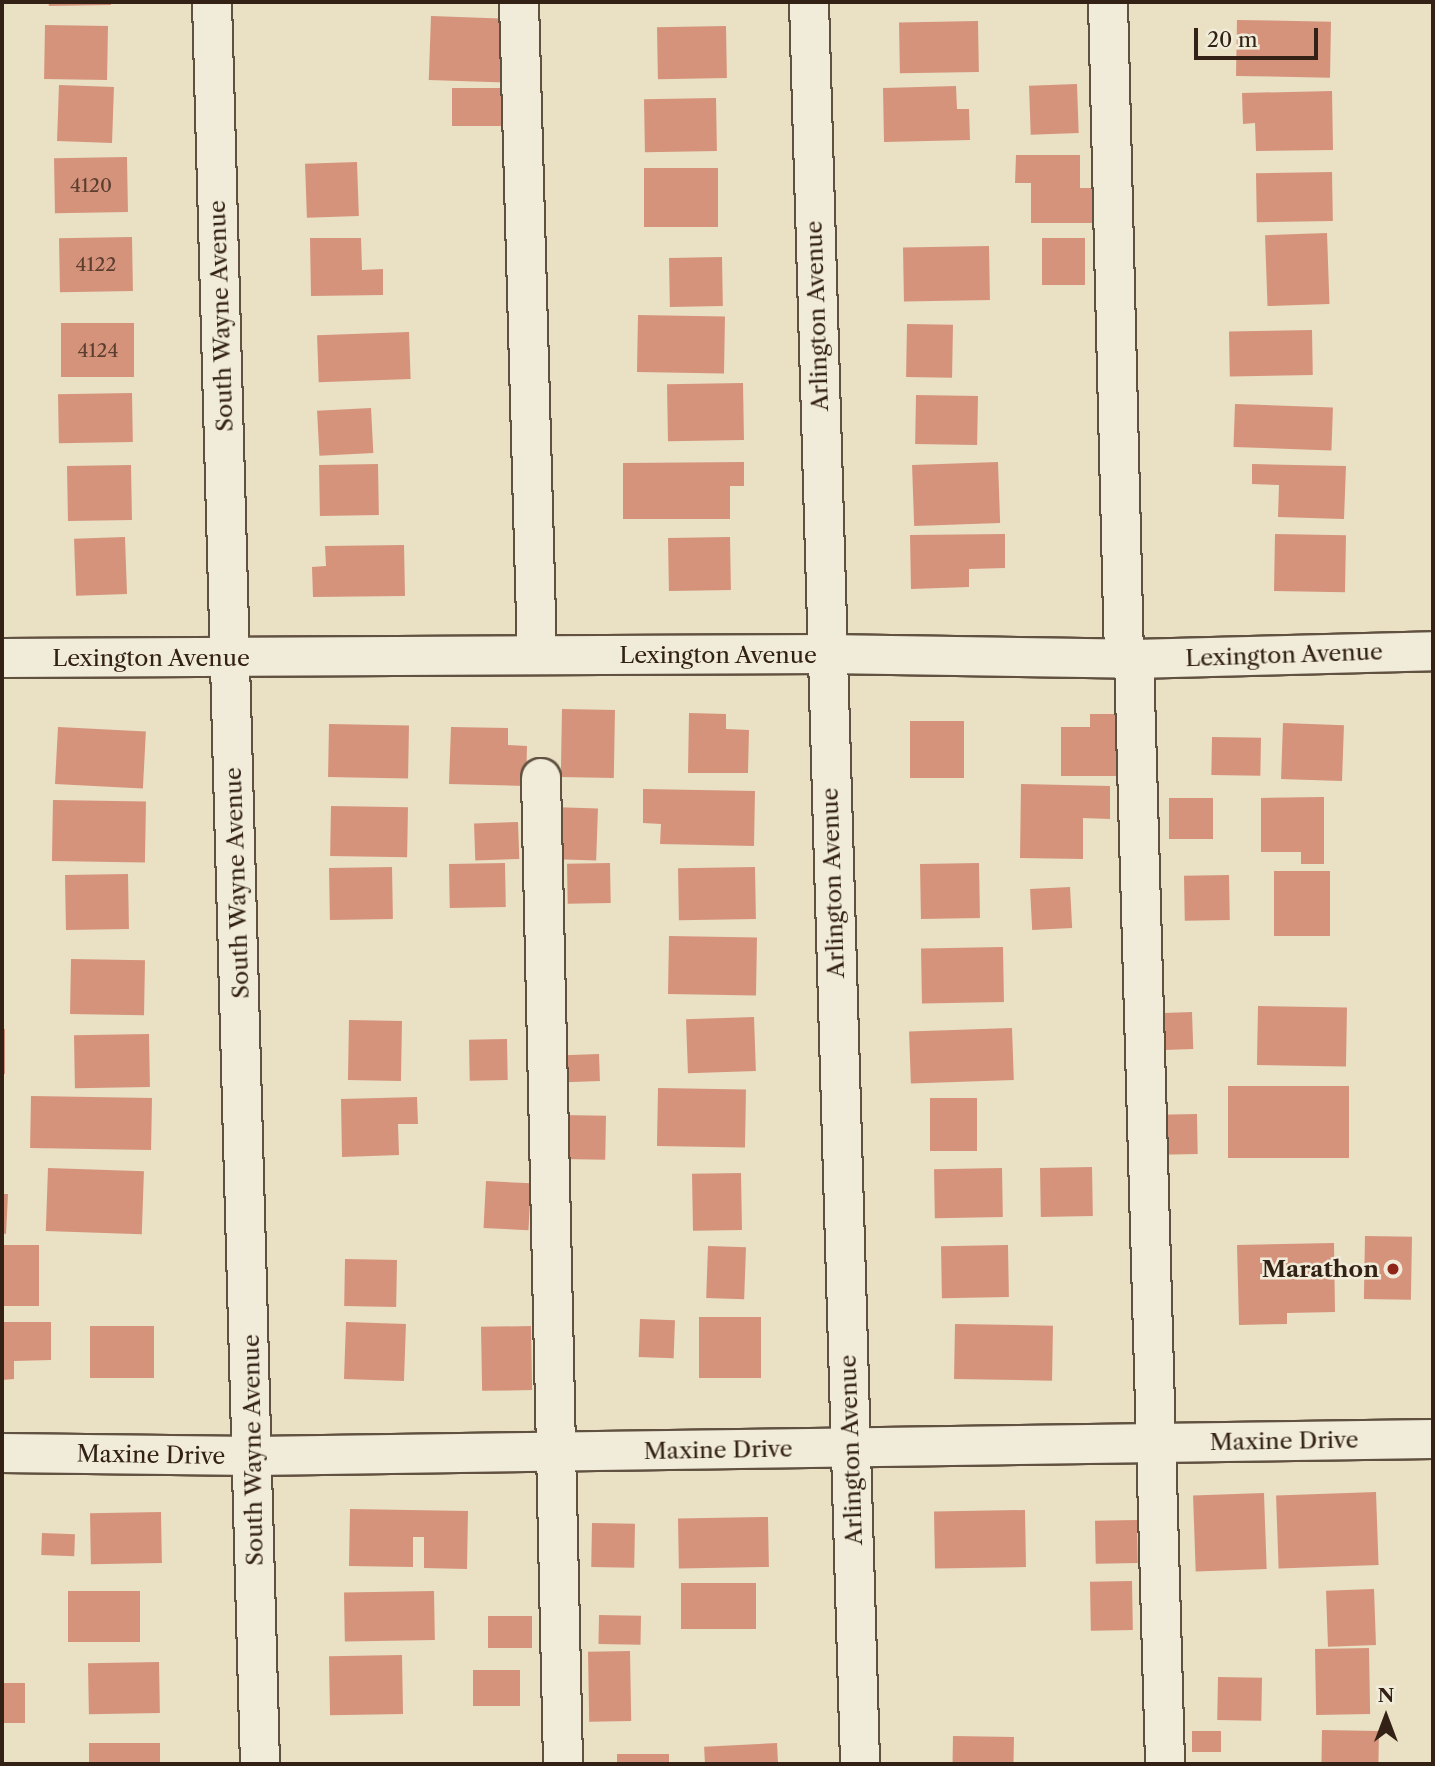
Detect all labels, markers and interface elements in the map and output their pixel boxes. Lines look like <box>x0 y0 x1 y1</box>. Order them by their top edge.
scale bar <box>1197 14 1321 58</box>
text: 20 m <box>1207 27 1258 52</box>
house number: 4120 <box>70 175 112 197</box>
street label: South Wayne Avenue <box>203 199 239 433</box>
street label: Arlington Avenue <box>800 220 834 412</box>
house number: 4122 <box>76 254 116 276</box>
house number: 4124 <box>78 340 118 362</box>
street label: Lexington Avenue <box>1184 638 1384 672</box>
street label: Lexington Avenue <box>619 641 817 669</box>
street label: Lexington Avenue <box>52 644 250 672</box>
street label: South Wayne Avenue <box>219 766 255 1000</box>
street label: Arlington Avenue <box>816 787 850 979</box>
place label: Marathon <box>1262 1255 1379 1283</box>
marker: Marathon <box>1385 1261 1401 1277</box>
street label: South Wayne Avenue <box>237 1333 269 1567</box>
street label: Arlington Avenue <box>834 1354 868 1546</box>
street label: Maxine Drive <box>1209 1426 1359 1456</box>
street label: Maxine Drive <box>643 1435 793 1465</box>
street label: Maxine Drive <box>76 1440 226 1470</box>
north arrow <box>1351 1682 1421 1752</box>
text: N <box>1378 1684 1394 1707</box>

